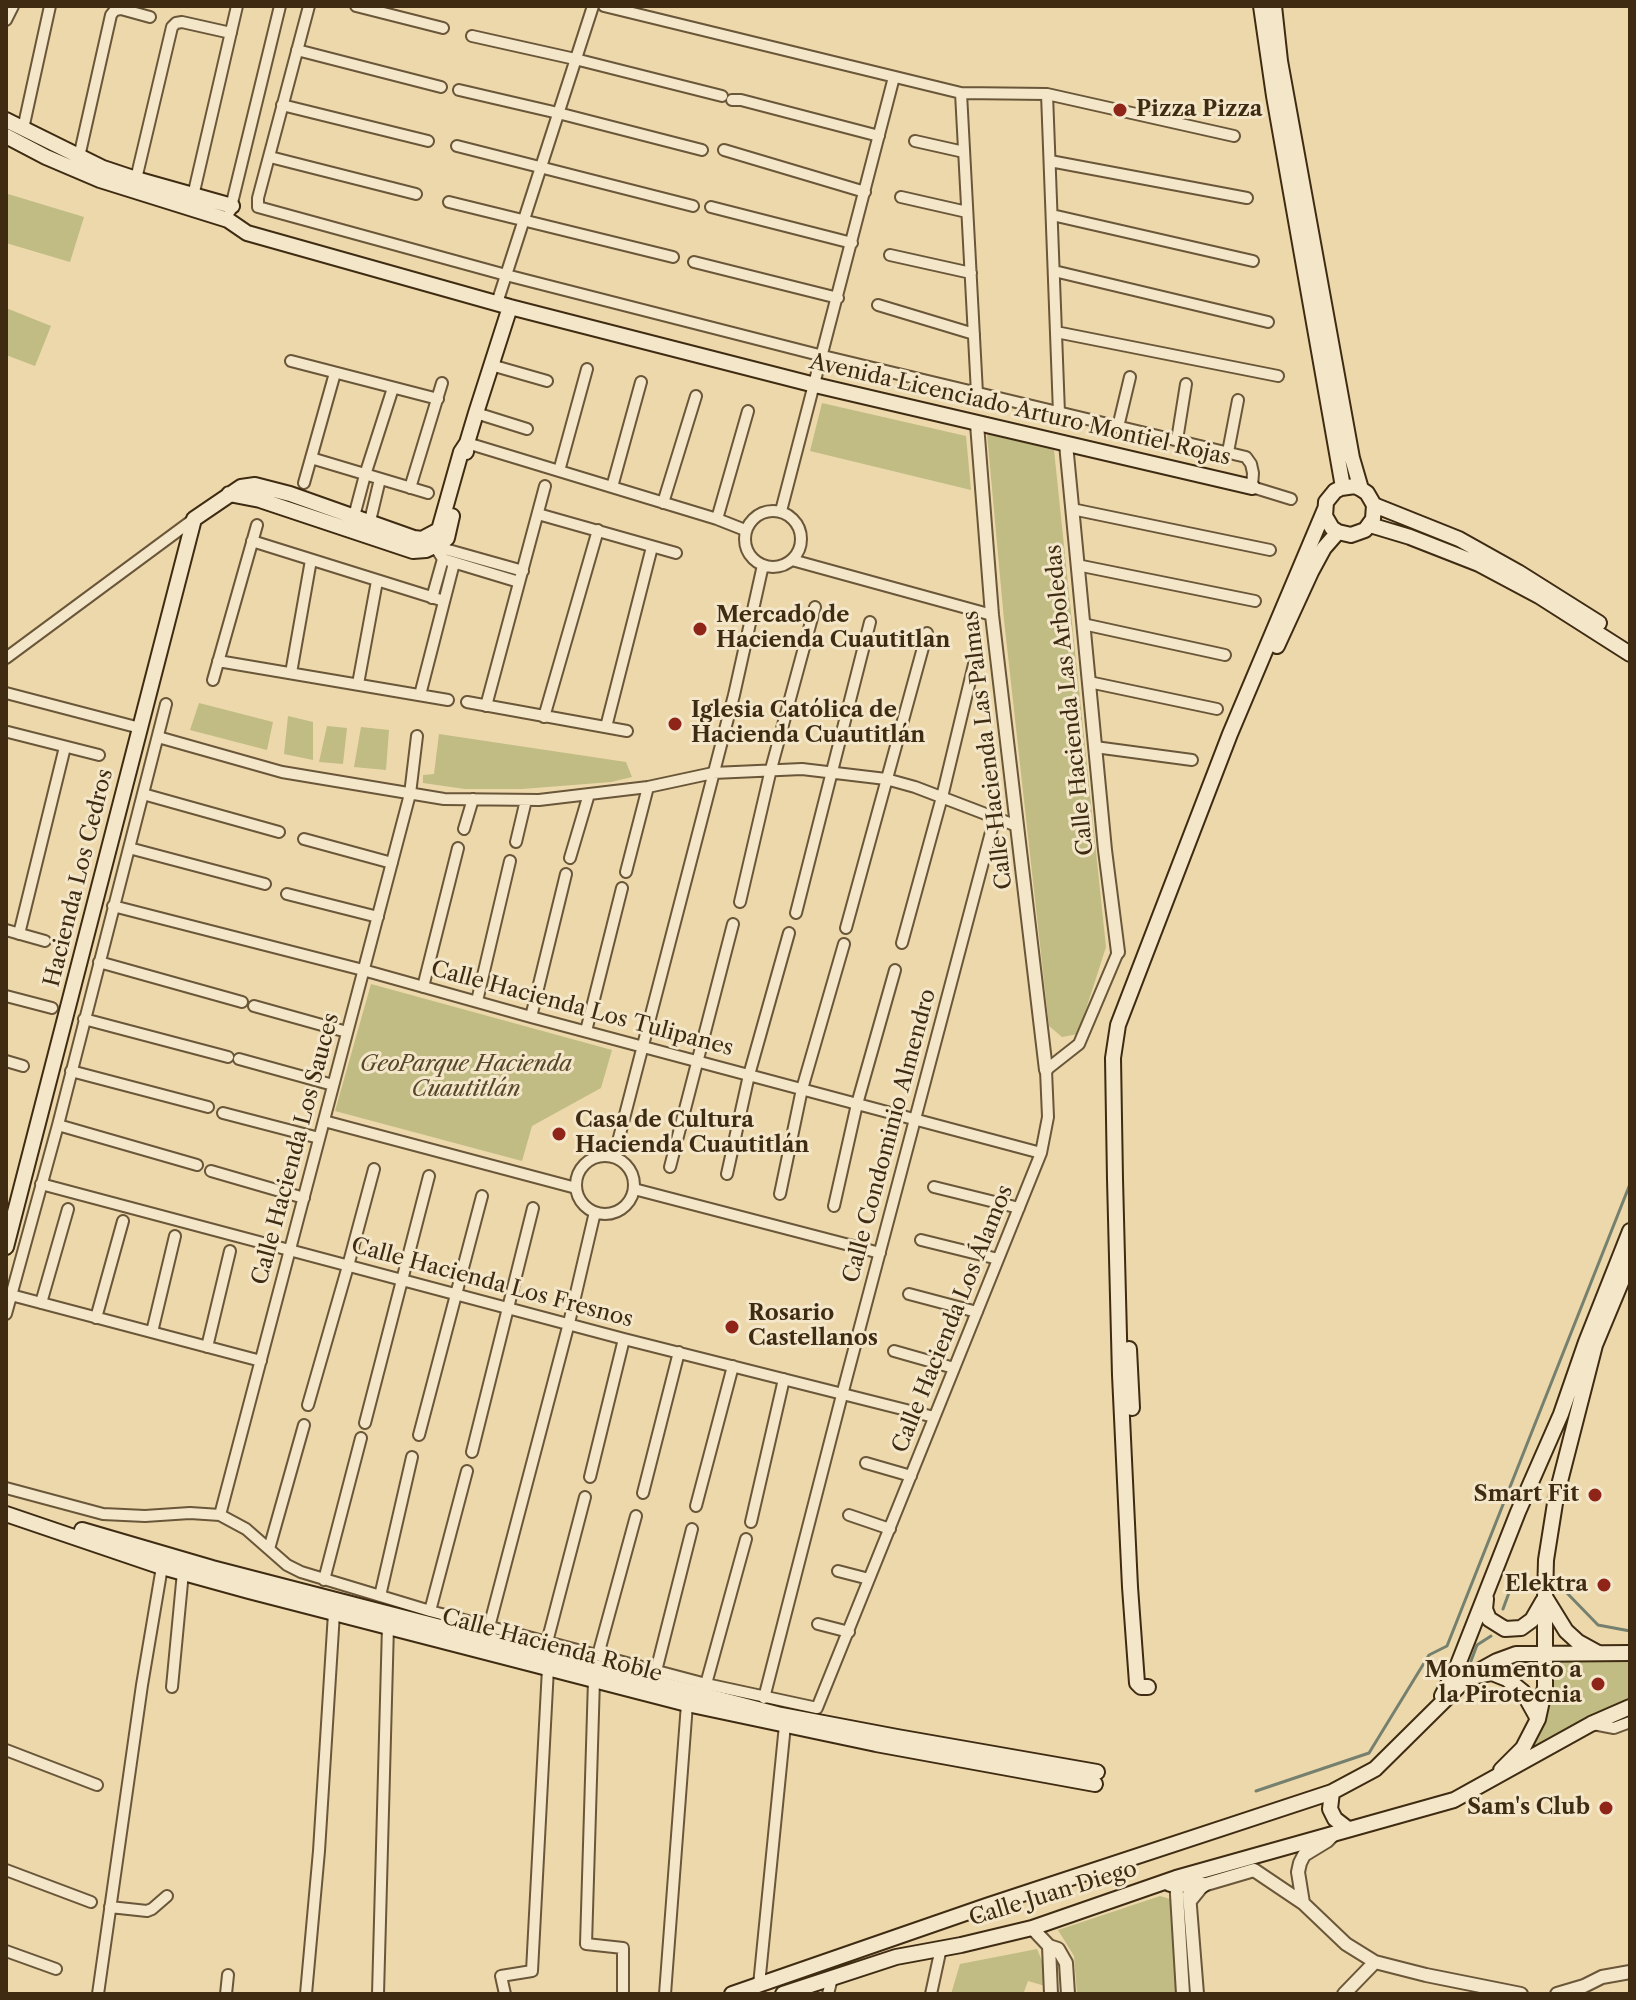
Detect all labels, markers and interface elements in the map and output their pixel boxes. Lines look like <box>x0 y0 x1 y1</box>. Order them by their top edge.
place label: Pizza Pizza <box>1136 97 1263 123</box>
marker: Pizza Pizza <box>1111 101 1129 119</box>
street label: Avenida Licenciado Arturo Montiel Rojas <box>807 349 1233 471</box>
street label: Calle Hacienda Las Arboledas <box>1041 543 1099 857</box>
place label: Mercado de Hacienda Cuautitlan <box>716 603 950 654</box>
street label: Calle Hacienda Las Palmas <box>958 609 1018 891</box>
marker: Mercado de Hacienda Cuautitlan <box>691 620 709 638</box>
place label: Iglesia Católica de Hacienda Cuautitlán <box>691 698 925 750</box>
marker: Iglesia Católica de Hacienda Cuautitlán <box>666 715 684 733</box>
street label: Hacienda Los Cedros <box>39 766 119 990</box>
street label: Calle Hacienda Los Tulipanes <box>428 956 736 1062</box>
street label: Calle Condominio Almendro <box>838 986 942 1286</box>
street label: Calle Hacienda Los Sauces <box>247 1010 345 1288</box>
park label: GeoParque Hacienda Cuautitlán <box>360 1052 572 1104</box>
place label: Casa de Cultura Hacienda Cuautitlán <box>575 1108 809 1160</box>
marker: Casa de Cultura Hacienda Cuautitlán <box>550 1125 568 1143</box>
street label: Calle Hacienda Los Álamos <box>887 1181 1019 1457</box>
street label: Calle Hacienda Los Fresnos <box>348 1233 636 1333</box>
place label: Rosario Castellanos <box>748 1301 878 1352</box>
marker: Rosario Castellanos <box>723 1318 741 1336</box>
place label: Smart Fit <box>1474 1482 1579 1508</box>
marker: Smart Fit <box>1586 1486 1604 1504</box>
place label: Elektra <box>1505 1572 1588 1598</box>
marker: Elektra <box>1595 1576 1613 1594</box>
street label: Calle Hacienda Roble <box>439 1604 665 1688</box>
place label: Monumento a la Pirotecnia <box>1424 1658 1582 1710</box>
marker: Monumento a la Pirotecnia <box>1589 1675 1607 1693</box>
place label: Sam's Club <box>1467 1795 1590 1821</box>
marker: Sam's Club <box>1597 1799 1615 1817</box>
street label: Calle Juan Diego <box>966 1856 1140 1932</box>

